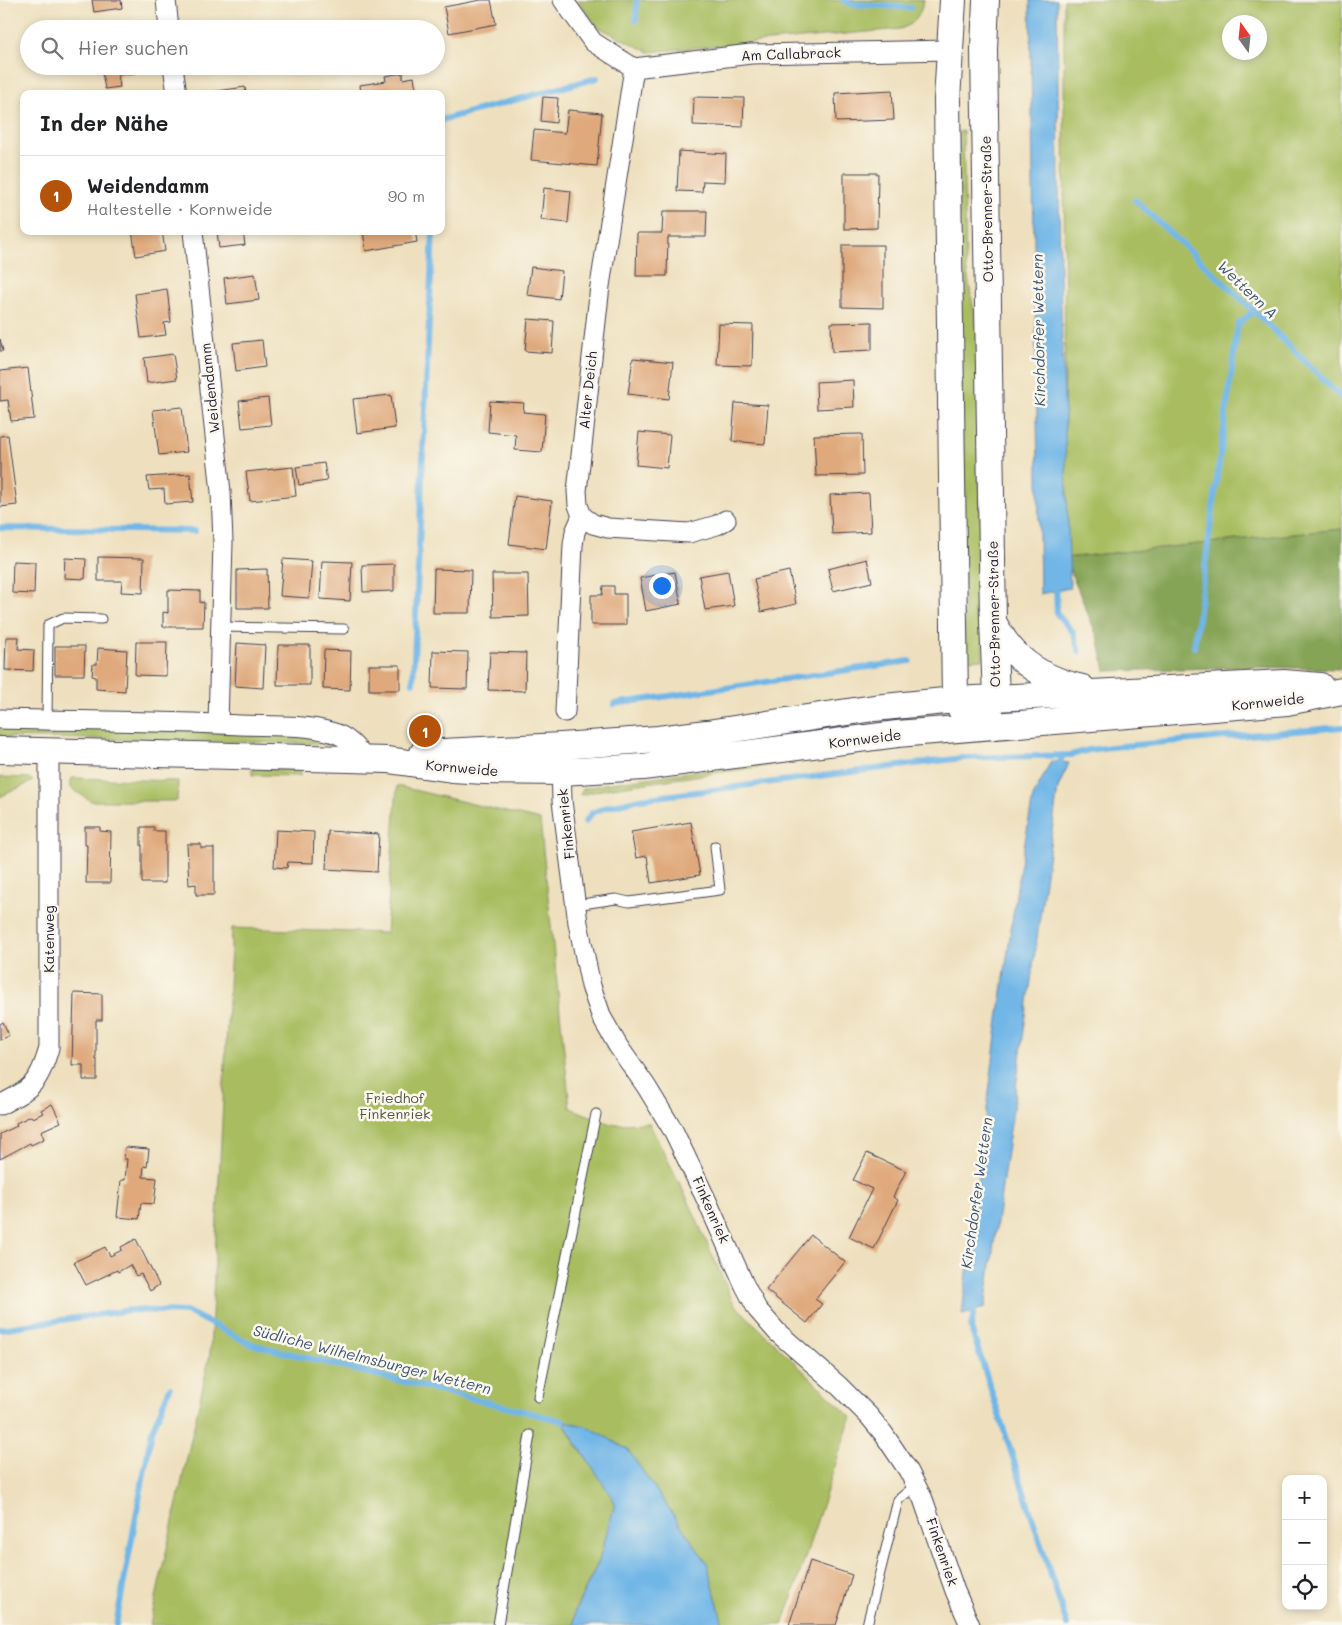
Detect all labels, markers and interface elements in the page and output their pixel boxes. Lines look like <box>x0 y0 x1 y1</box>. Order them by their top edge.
north arrow <box>1222 15 1267 60</box>
search box <box>20 20 445 75</box>
icon: search <box>38 34 66 62</box>
text: Hier suchen <box>78 35 189 60</box>
street label: Am Callabrack <box>741 42 841 65</box>
text: In der Nähe <box>40 109 168 136</box>
street label: Otto-Brenner-Straße <box>976 136 997 282</box>
text: Weidendamm <box>87 173 209 198</box>
text: 1 <box>52 185 60 206</box>
text: 90 m <box>388 185 425 206</box>
text: Haltestelle · Kornweide <box>87 198 273 219</box>
water label: Kirchdorfer Wettern <box>1027 254 1049 407</box>
water label: Wettern A <box>1213 256 1282 323</box>
street label: Weidendamm <box>195 342 224 434</box>
street label: Alter Deich <box>574 350 601 430</box>
street label: Otto-Brenner-Straße <box>983 541 1004 687</box>
your location <box>649 573 675 599</box>
street label: Kornweide <box>1231 688 1305 715</box>
pin: 1 <box>409 712 441 750</box>
street label: Kornweide <box>828 725 902 752</box>
street label: Kornweide <box>425 755 499 780</box>
street label: Finkenriek <box>552 788 579 860</box>
street label: Katenweg <box>39 905 58 973</box>
park label: Friedhof Finkenriek <box>359 1088 431 1123</box>
water label: Kirchdorfer Wettern <box>955 1116 997 1270</box>
street label: Finkenriek <box>688 1173 735 1246</box>
water label: Südliche Wilhelmsburger Wettern <box>251 1320 493 1398</box>
map controls <box>1282 1475 1327 1610</box>
button: + <box>1282 1475 1327 1520</box>
street label: Finkenriek <box>922 1515 963 1589</box>
button: − <box>1282 1520 1327 1565</box>
button: locate <box>1282 1565 1327 1610</box>

